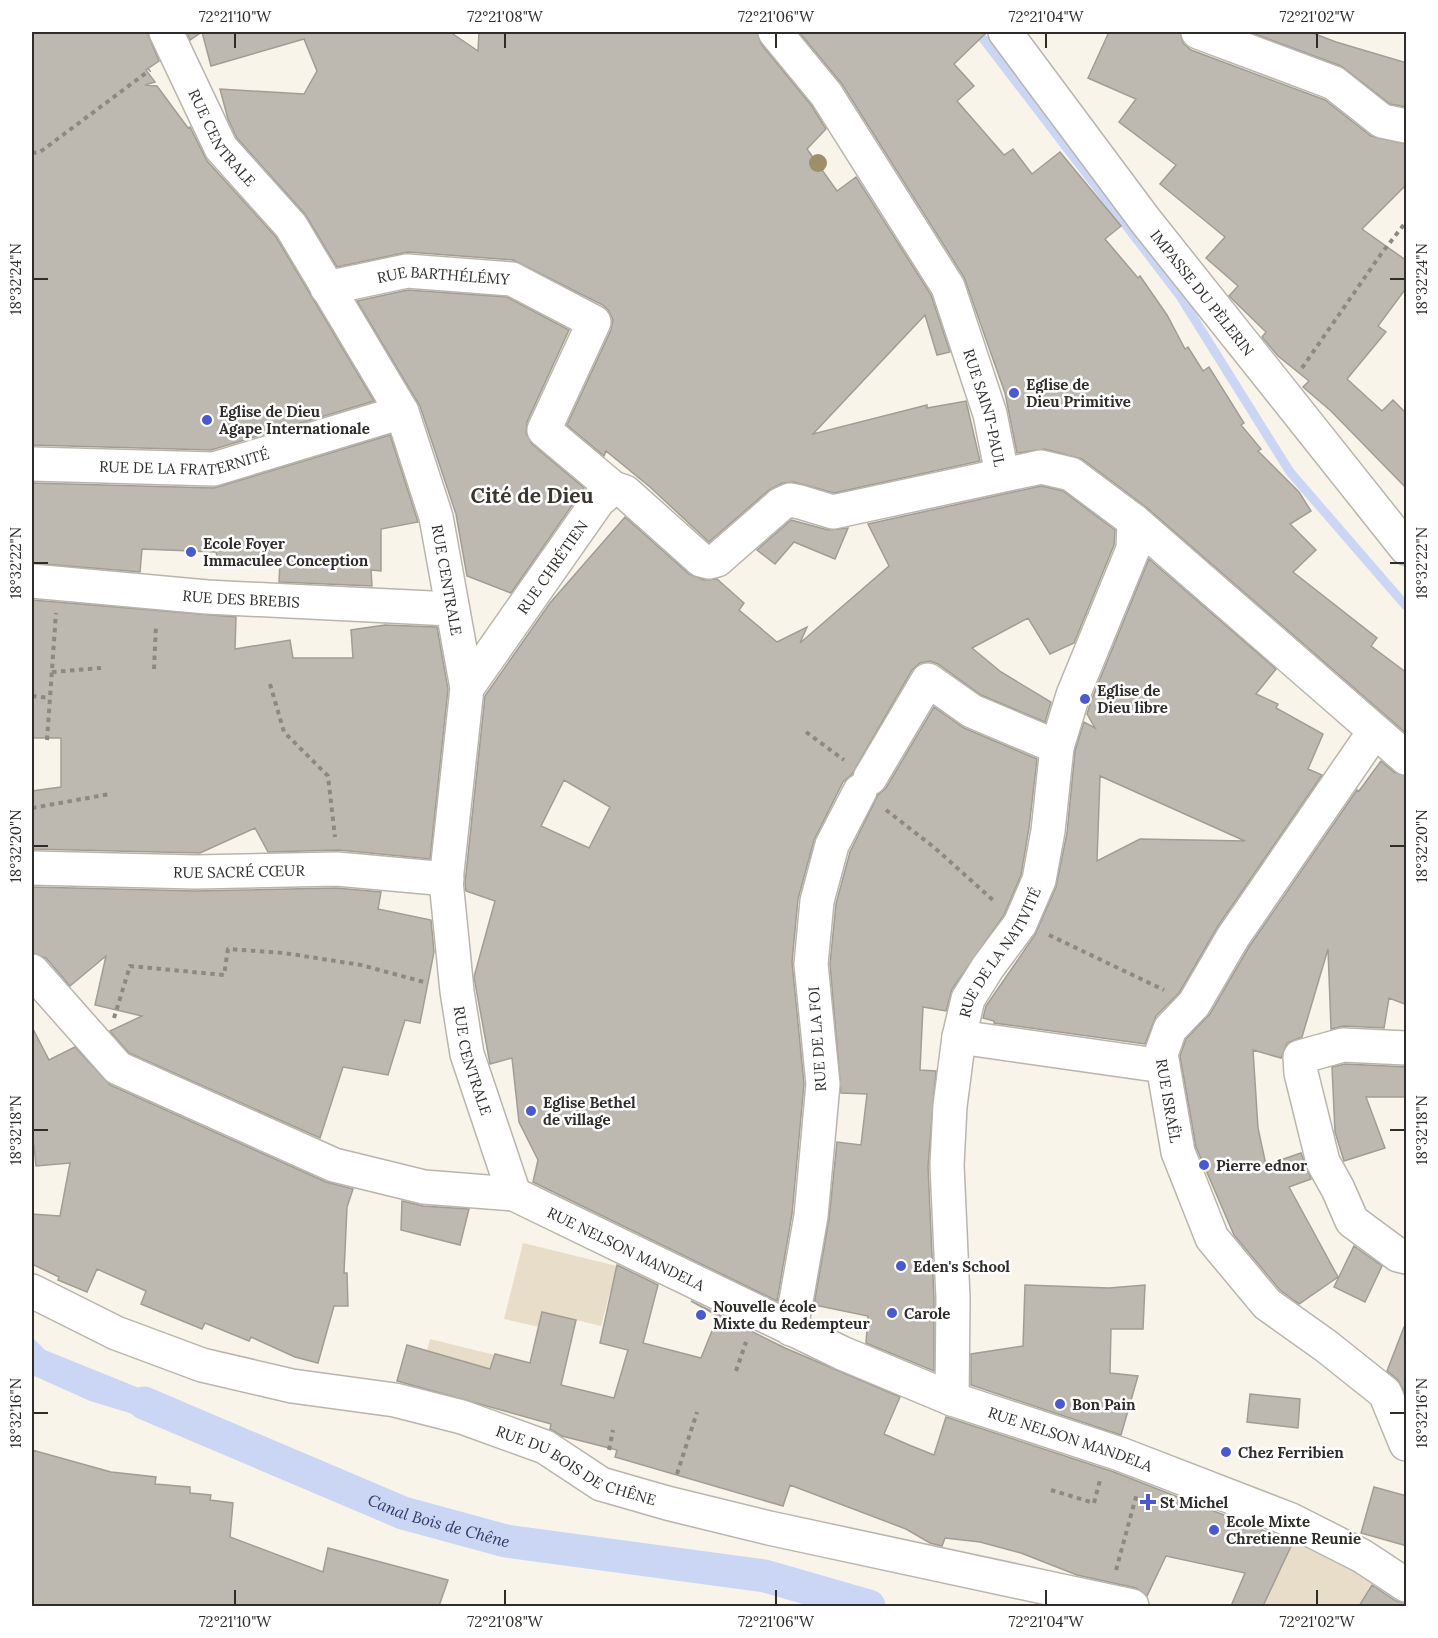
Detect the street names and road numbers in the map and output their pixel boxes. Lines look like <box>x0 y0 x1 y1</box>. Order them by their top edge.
street label: RUE CENTRALE <box>185 86 260 190</box>
street label: IMPASSE DU PÈLERIN <box>1147 226 1259 359</box>
street label: RUE BARTHÉLÉMY <box>375 261 511 288</box>
street label: RUE SAINT-PAUL <box>960 346 1010 469</box>
street label: RUE DE LA FRATERNITÉ <box>99 443 271 479</box>
street label: RUE CHRÉTIEN <box>512 516 591 617</box>
street label: RUE CENTRALE <box>428 523 467 637</box>
street label: RUE DES BREBIS <box>182 585 300 611</box>
street label: RUE SACRÉ CŒUR <box>173 860 305 882</box>
street label: RUE DE LA NATIVITÉ <box>954 884 1044 1019</box>
street label: RUE DE LA FOI <box>804 986 830 1092</box>
street label: RUE CENTRALE <box>450 1005 496 1117</box>
street label: RUE ISRAËL <box>1152 1057 1186 1145</box>
street label: RUE NELSON MANDELA <box>544 1202 708 1295</box>
street label: RUE NELSON MANDELA <box>986 1402 1156 1475</box>
street label: RUE DU BOIS DE CHÊNE <box>494 1421 659 1509</box>

